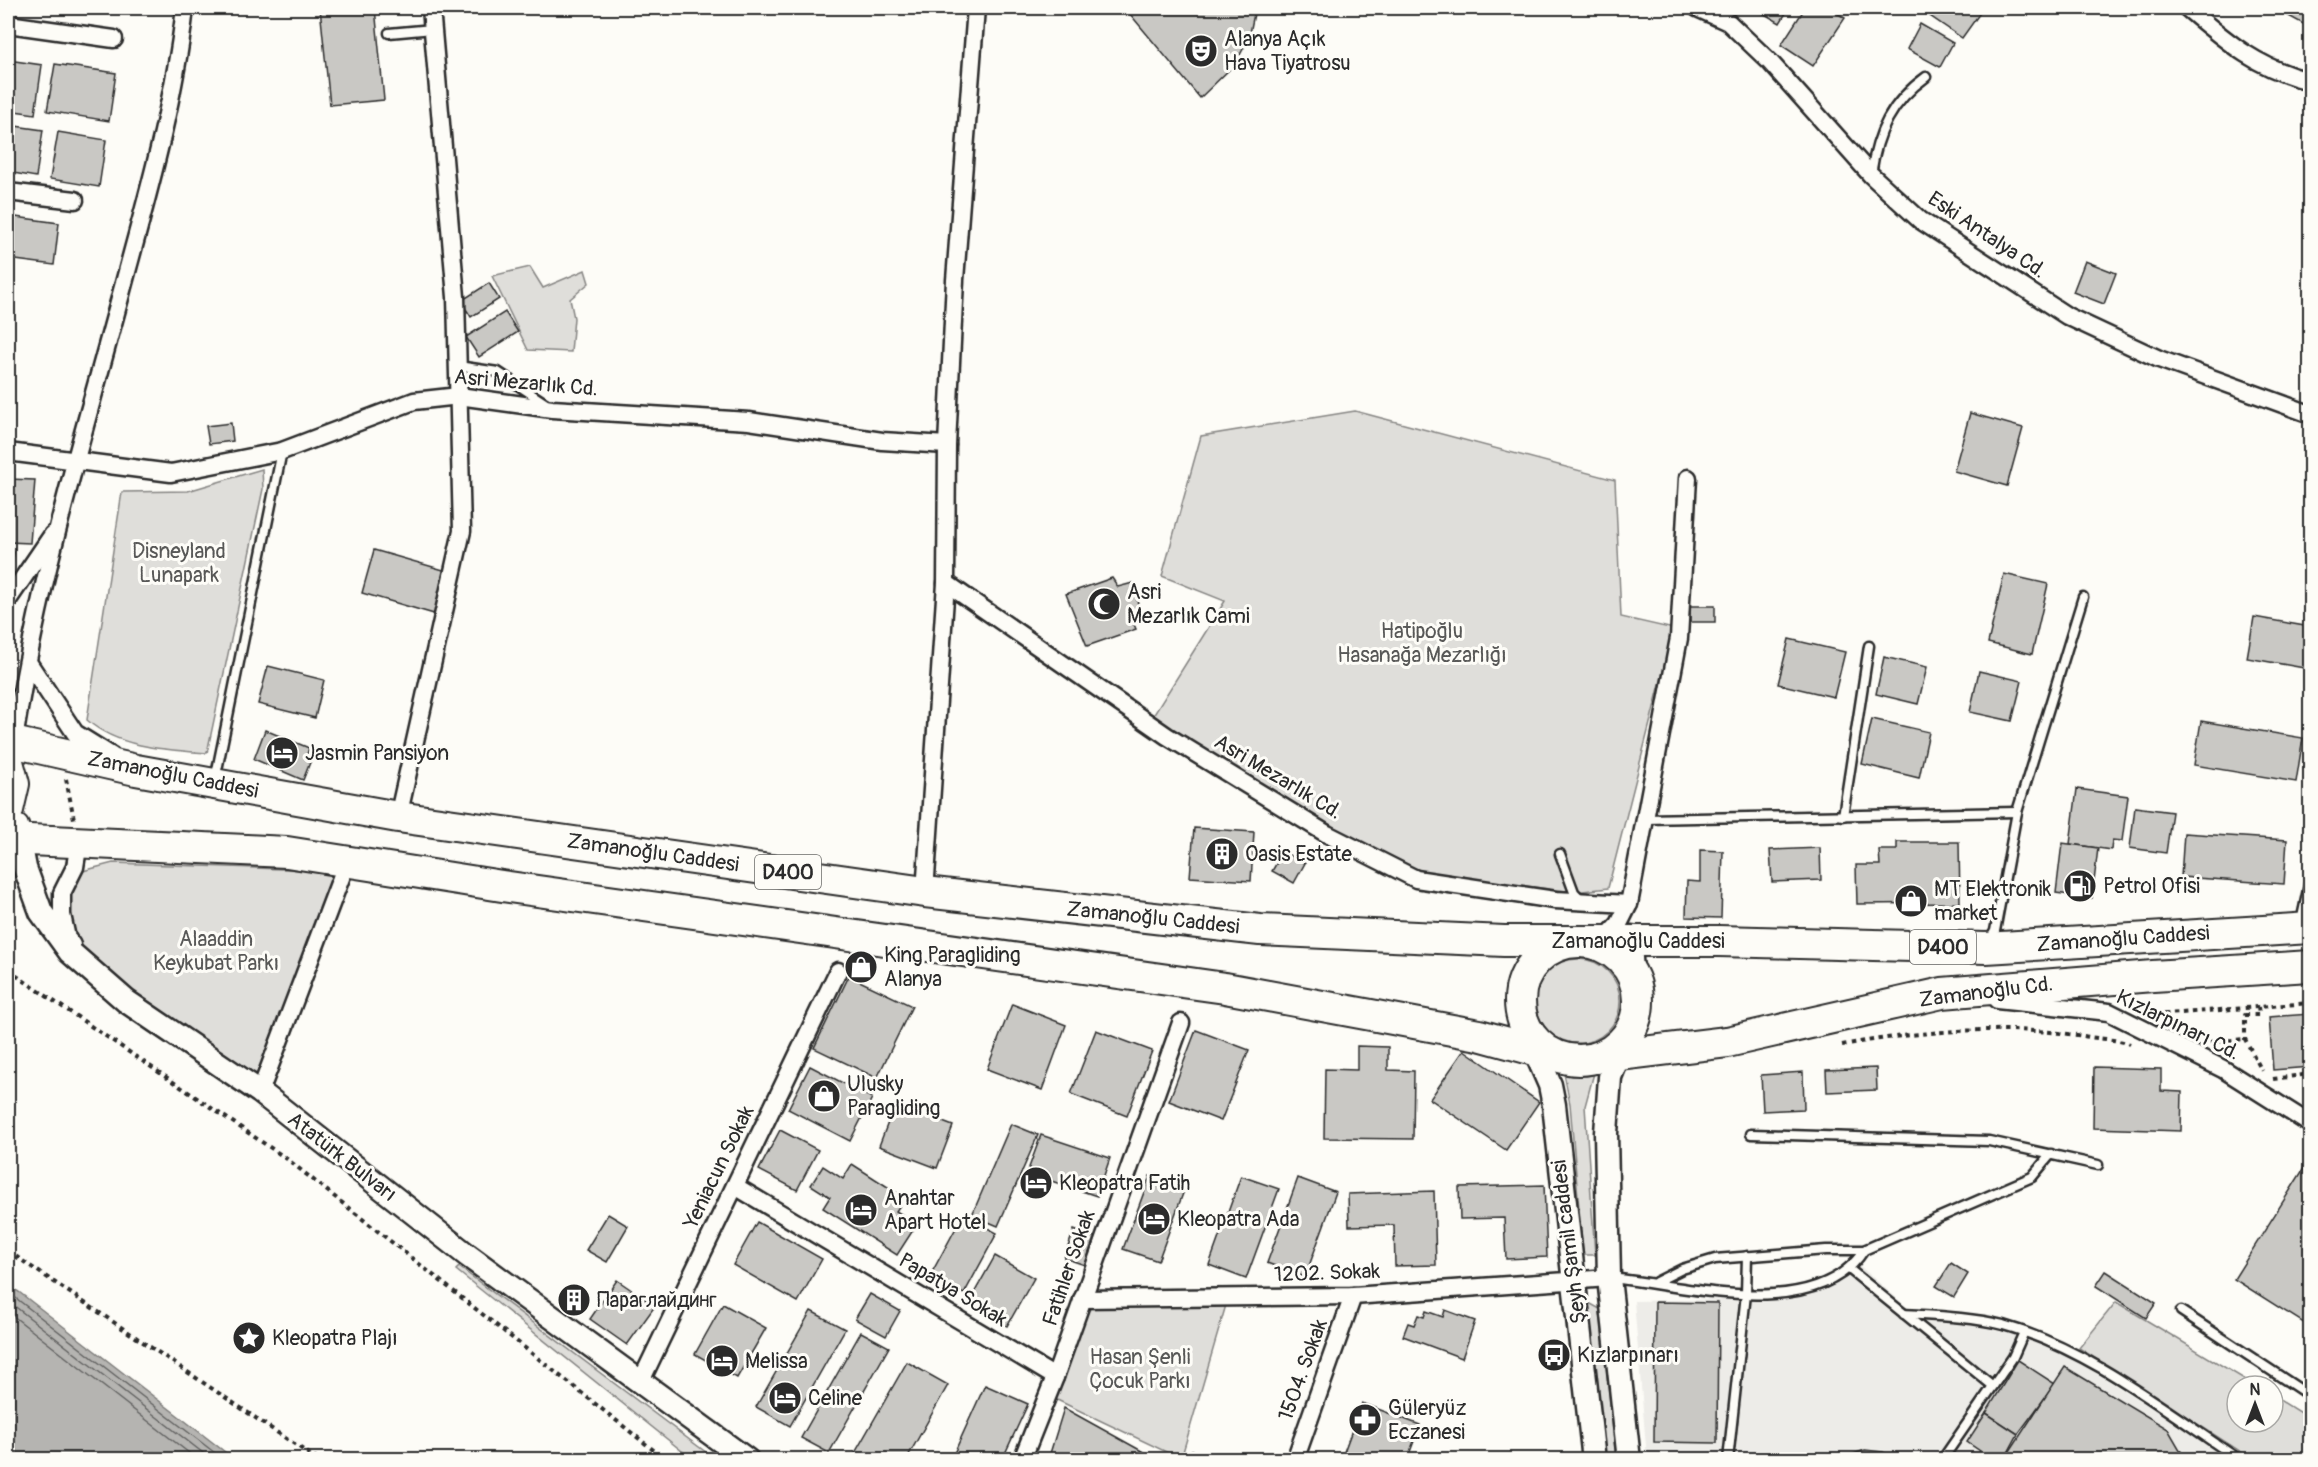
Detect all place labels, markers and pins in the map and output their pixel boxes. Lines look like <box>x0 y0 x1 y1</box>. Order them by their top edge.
place label: Alanya Açık Hava Tiyatrosu <box>1224 26 1351 77</box>
theatre icon: Alanya Açık Hava Tiyatrosu <box>1183 33 1219 69</box>
place label: Asri Mezarlık Cami <box>1127 579 1250 630</box>
mosque icon: Asri Mezarlık Cami <box>1086 586 1122 622</box>
hotel icon: Jasmin Pansiyon <box>264 735 300 771</box>
place label: Jasmin Pansiyon <box>305 740 449 767</box>
building icon: Oasis Estate <box>1204 836 1240 872</box>
place label: Oasis Estate <box>1245 841 1353 868</box>
fuel station icon: Petrol Ofisi <box>2062 868 2098 904</box>
place label: Petrol Ofisi <box>2103 873 2200 900</box>
place label: MT Elektronik market <box>1934 876 2052 927</box>
shop icon: MT Elektronik market <box>1893 883 1929 919</box>
place label: King Paragliding Alanya <box>884 942 1021 993</box>
shop icon: King Paragliding Alanya <box>843 949 879 985</box>
place label: Ulusky Paragliding <box>847 1071 940 1122</box>
shop icon: Ulusky Paragliding <box>806 1078 842 1114</box>
hotel icon: Kleopatra Fatih <box>1018 1165 1054 1201</box>
place label: Kleopatra Fatih <box>1059 1170 1190 1197</box>
place label: Anahtar Apart Hotel <box>884 1185 986 1236</box>
hotel icon: Anahtar Apart Hotel <box>843 1192 879 1228</box>
hotel icon: Kleopatra Ada <box>1136 1201 1172 1237</box>
place label: Kleopatra Ada <box>1177 1206 1300 1233</box>
building icon: Параглайдинг <box>556 1282 592 1318</box>
place label: Параглайдинг <box>597 1287 717 1314</box>
place icon: Kleopatra Plajı <box>231 1320 267 1356</box>
place label: Kleopatra Plajı <box>272 1325 398 1352</box>
bus stop icon: Kızlarpınarı <box>1536 1337 1572 1373</box>
place label: Kızlarpınarı <box>1577 1342 1679 1369</box>
hotel icon: Melissa <box>704 1343 740 1379</box>
place label: Melissa <box>745 1348 808 1375</box>
hotel icon: Celine <box>767 1380 803 1416</box>
place label: Celine <box>808 1385 863 1412</box>
place label: Güleryüz Eczanesi <box>1388 1395 1466 1446</box>
pharmacy icon: Güleryüz Eczanesi <box>1347 1402 1383 1438</box>

